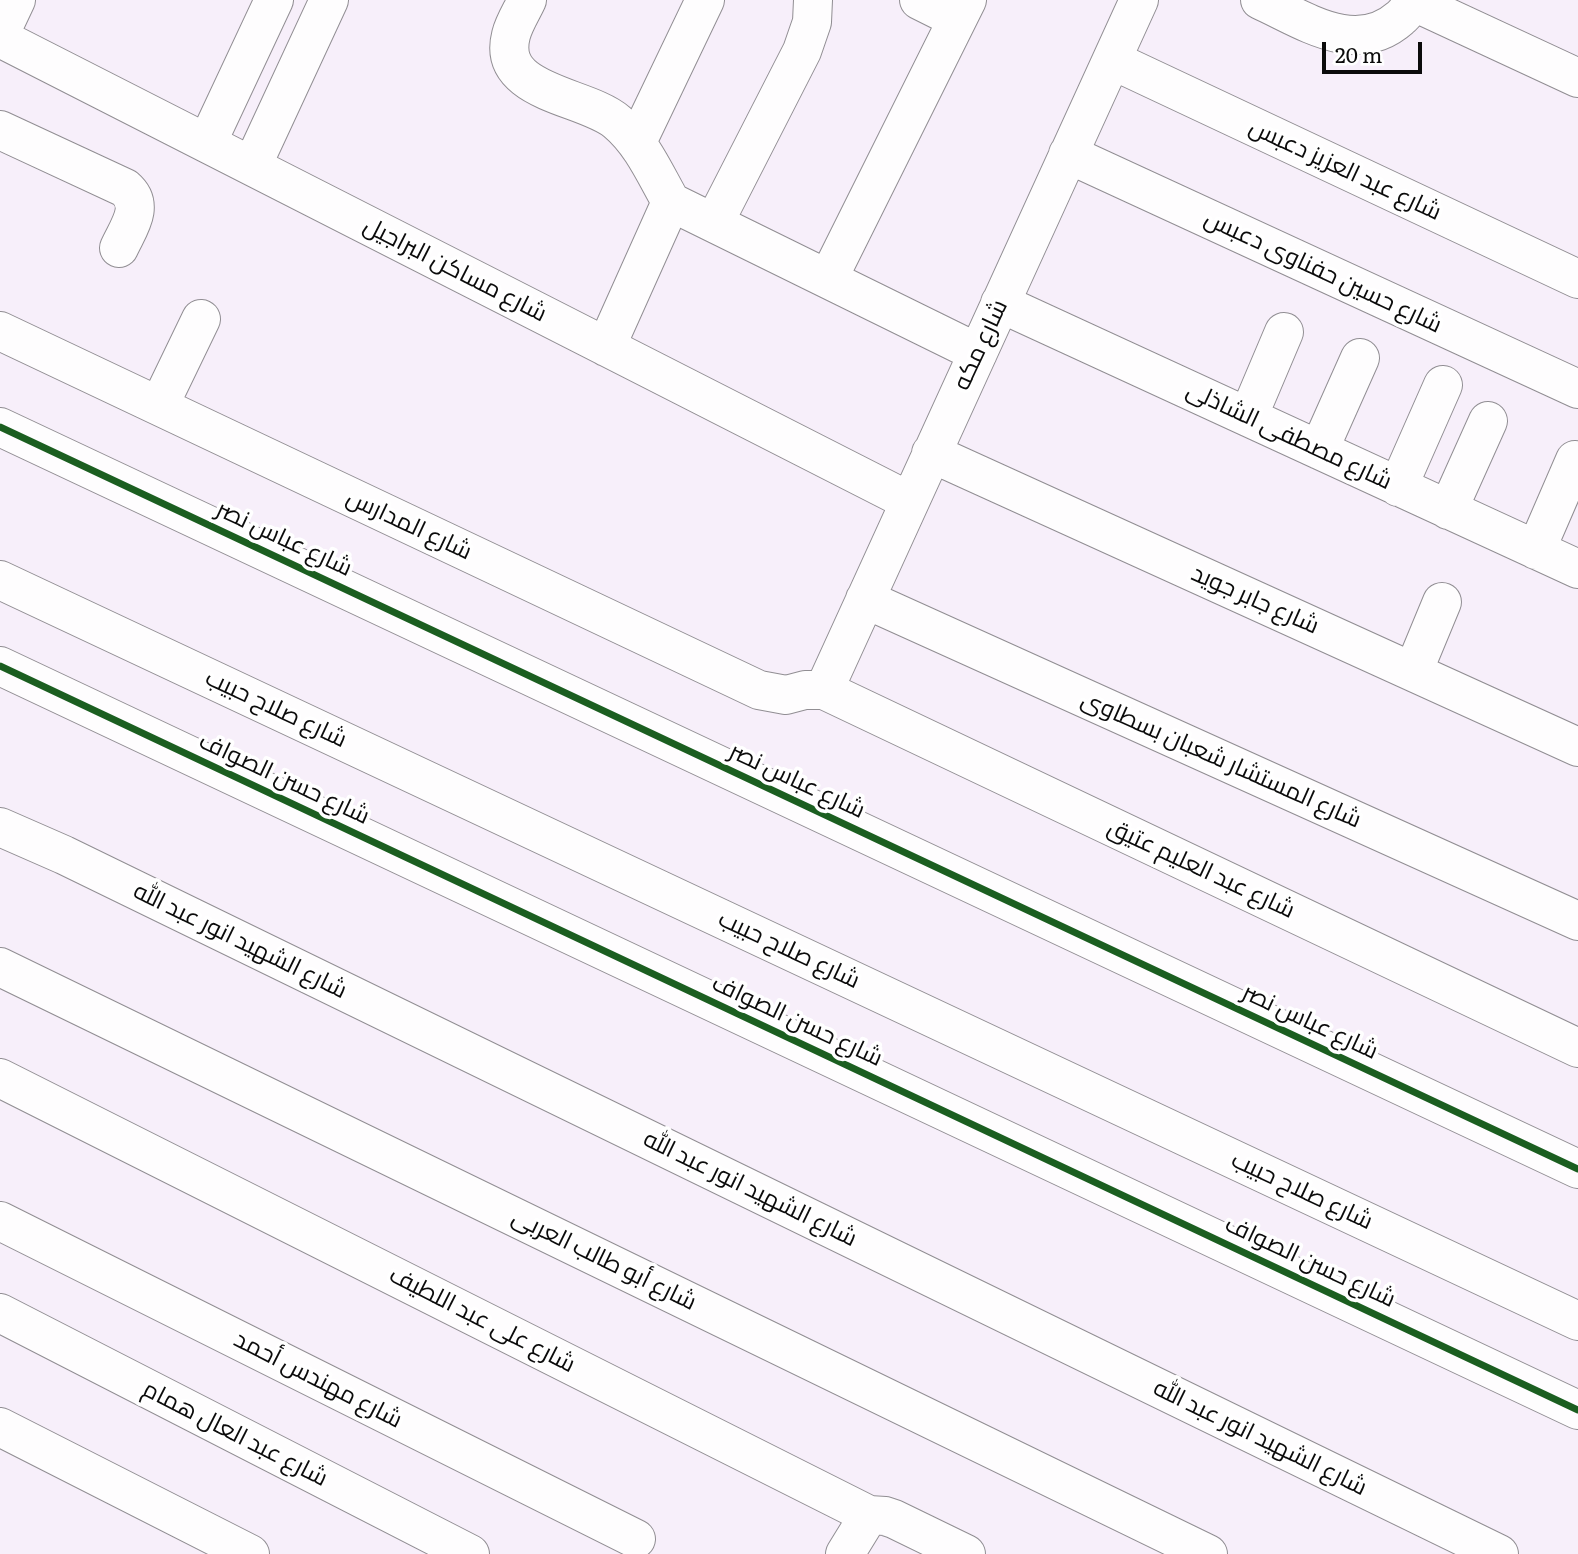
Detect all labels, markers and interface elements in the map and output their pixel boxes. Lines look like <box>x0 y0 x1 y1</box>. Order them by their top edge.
scale bar <box>1326 28 1426 72</box>
text: 20 m <box>1335 38 1382 69</box>
street label: شارع عبد العزيز دعبس <box>1244 113 1446 227</box>
street label: شارع حسين حفناوى دعبس <box>1200 204 1446 340</box>
street label: شارع مساكن البراجيل <box>359 211 551 329</box>
street label: شارع مكه <box>948 295 1014 395</box>
street label: شارع مصطفى الشاذلى <box>1182 376 1396 496</box>
street label: شارع المدارس <box>342 483 476 567</box>
street label: شارع عباس نصر <box>211 495 357 583</box>
street label: شارع جابر جويد <box>1187 559 1323 641</box>
street label: شارع صلاح حبيب <box>201 664 351 754</box>
street label: شارع المستشار شعبان بسطاوى <box>1076 685 1366 835</box>
street label: شارع حسن الصواف <box>194 727 374 831</box>
street label: شارع عباس نصر <box>724 737 870 825</box>
street label: شارع عبد العليم عتيق <box>1103 813 1299 925</box>
street label: شارع الشهيد انور عبد الله <box>129 877 351 1005</box>
street label: شارع صلاح حبيب <box>714 905 864 995</box>
street label: شارع حسن الصواف <box>707 969 887 1073</box>
street label: شارع عباس نصر <box>1237 978 1383 1066</box>
street label: شارع الشهيد انور عبد الله <box>639 1125 861 1253</box>
street label: شارع صلاح حبيب <box>1227 1146 1377 1236</box>
street label: شارع أبو طالب العربى <box>507 1203 701 1317</box>
street label: شارع حسن الصواف <box>1220 1210 1400 1314</box>
street label: شارع على عبد اللطيف <box>384 1261 580 1379</box>
street label: شارع مهندس أحمد <box>229 1325 407 1435</box>
street label: شارع الشهيد انور عبد الله <box>1149 1374 1371 1502</box>
street label: شارع عبد العال همام <box>138 1375 332 1493</box>

